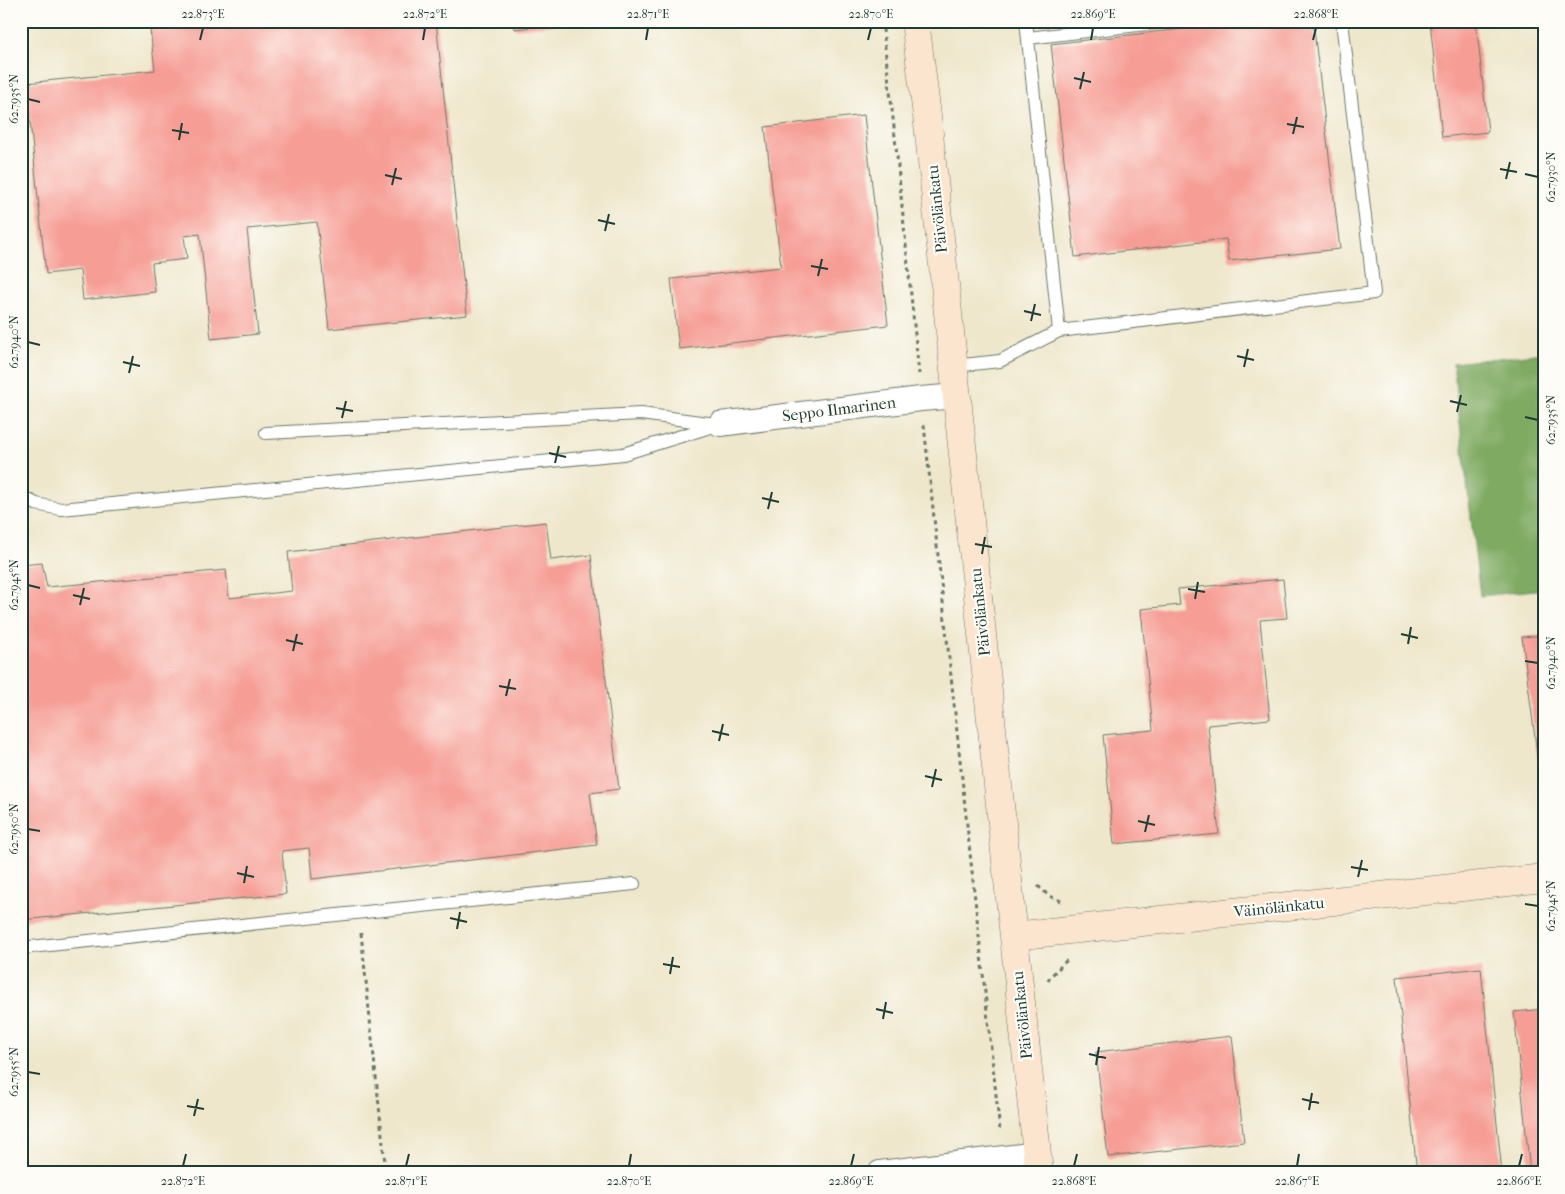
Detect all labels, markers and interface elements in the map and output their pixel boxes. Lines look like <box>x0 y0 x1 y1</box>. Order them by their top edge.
text: 22.873°E <box>181 7 225 21</box>
text: 22.872°E <box>403 7 447 21</box>
text: 22.871°E <box>627 7 669 21</box>
text: 22.870°E <box>849 7 893 21</box>
text: 22.869°E <box>1070 7 1116 21</box>
text: 22.868°E <box>1294 7 1338 21</box>
text: 62.7935°N <box>7 74 21 124</box>
text: 62.7930°N <box>1544 151 1558 203</box>
street label: Päivölänkatu <box>923 164 951 254</box>
text: 62.7940°N <box>7 315 21 369</box>
street label: Seppo Ilmarinen <box>781 393 898 425</box>
text: 62.7935°N <box>1544 395 1558 445</box>
text: 62.7945°N <box>7 559 21 611</box>
street label: Päivölänkatu <box>966 567 994 657</box>
text: 62.7940°N <box>1544 636 1558 690</box>
text: 62.7950°N <box>7 803 21 855</box>
text: 62.7945°N <box>1544 880 1558 932</box>
street label: Väinölänkatu <box>1232 893 1325 921</box>
street label: Päivölänkatu <box>1008 970 1036 1060</box>
text: 62.7955°N <box>7 1047 21 1097</box>
text: 22.872°E <box>161 1174 205 1188</box>
text: 22.871°E <box>385 1174 427 1188</box>
text: 22.870°E <box>607 1174 651 1188</box>
text: 22.869°E <box>828 1174 874 1188</box>
text: 22.868°E <box>1052 1174 1096 1188</box>
text: 22.867°E <box>1275 1174 1319 1188</box>
text: 22.866°E <box>1496 1174 1542 1188</box>

